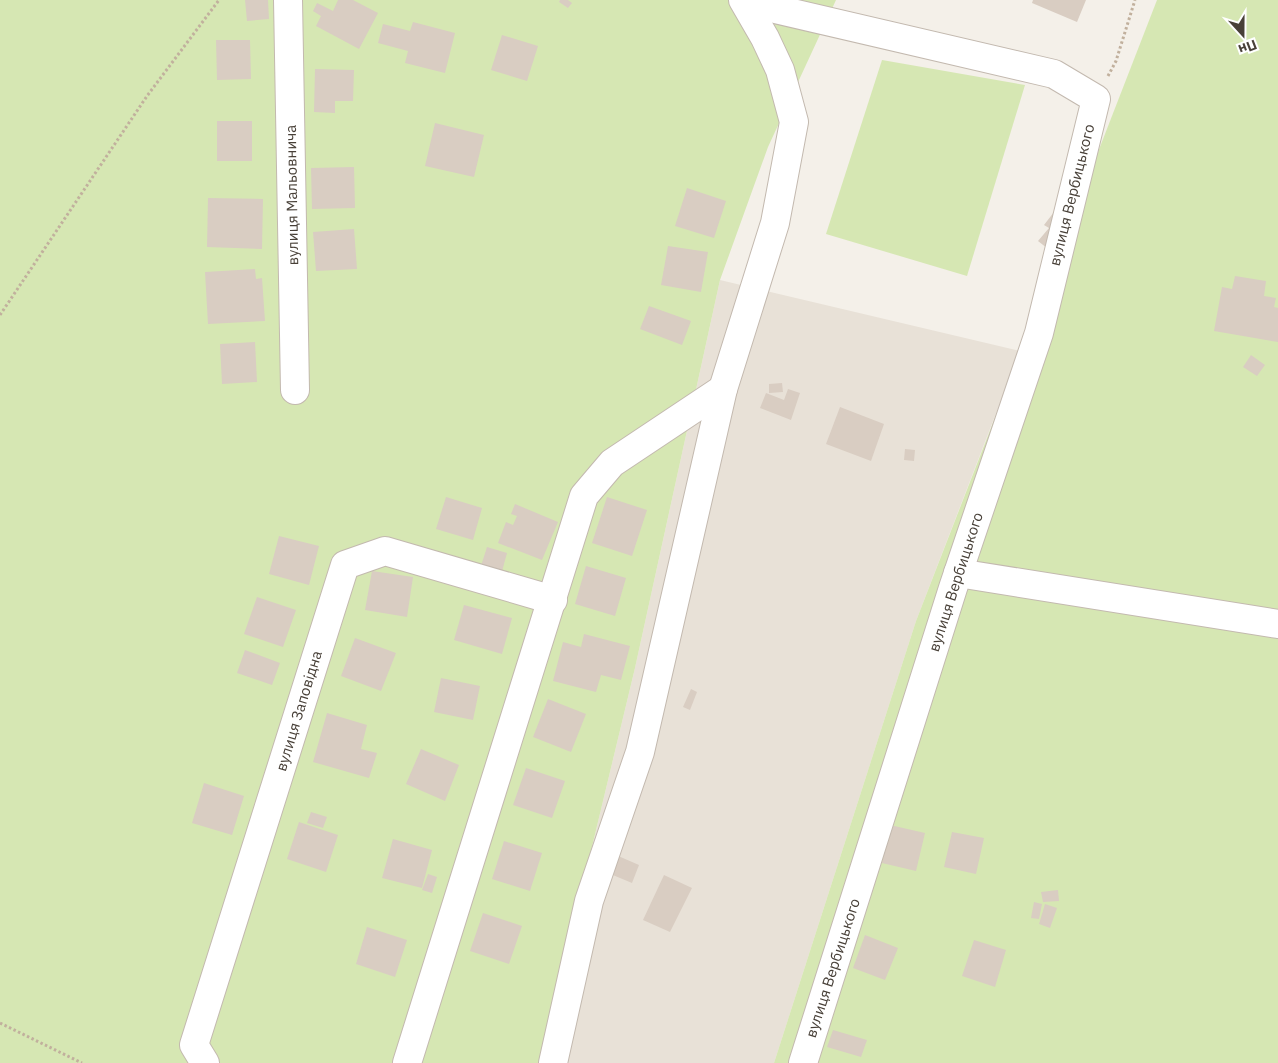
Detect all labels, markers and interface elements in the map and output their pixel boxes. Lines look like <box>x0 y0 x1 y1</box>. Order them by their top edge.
north arrow <box>1218 10 1268 60</box>
text: Пн <box>1236 35 1260 59</box>
street label: вулиця Вербицького <box>1045 122 1098 268</box>
street label: вулиця Мальовнича <box>281 125 302 265</box>
street label: вулиця Вербицького <box>924 510 987 654</box>
street label: вулиця Заповідна <box>271 648 326 773</box>
street label: вулиця Вербицького <box>801 896 864 1040</box>

